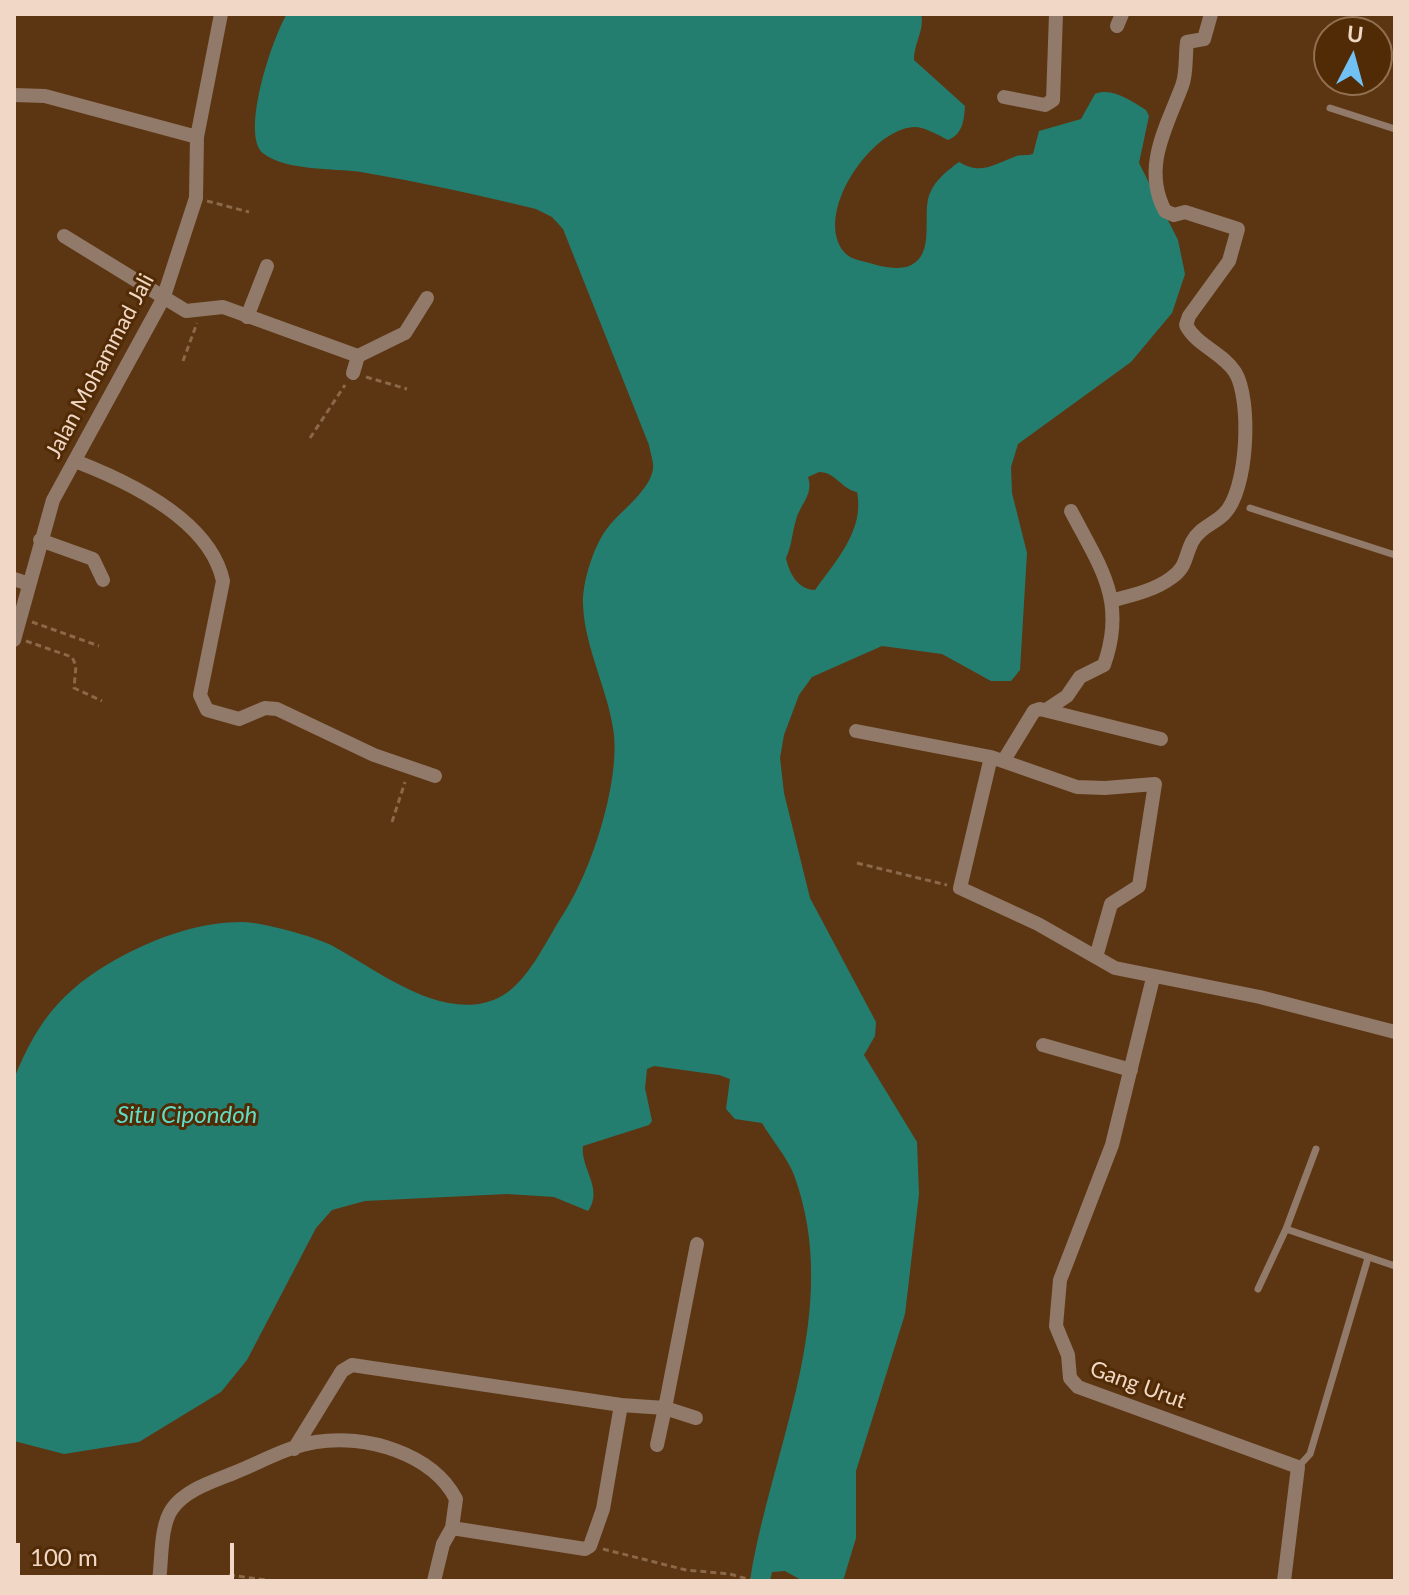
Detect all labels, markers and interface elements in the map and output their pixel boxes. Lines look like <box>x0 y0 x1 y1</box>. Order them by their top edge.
north arrow <box>1313 16 1393 96</box>
text: U <box>1346 19 1365 48</box>
street label: Jalan Mohammad Jali <box>40 269 160 463</box>
water label: Situ Cipondoh <box>117 1101 257 1129</box>
street label: Gang Urut <box>1086 1355 1190 1415</box>
scale bar <box>20 1527 238 1577</box>
text: 100 m <box>30 1542 98 1571</box>

